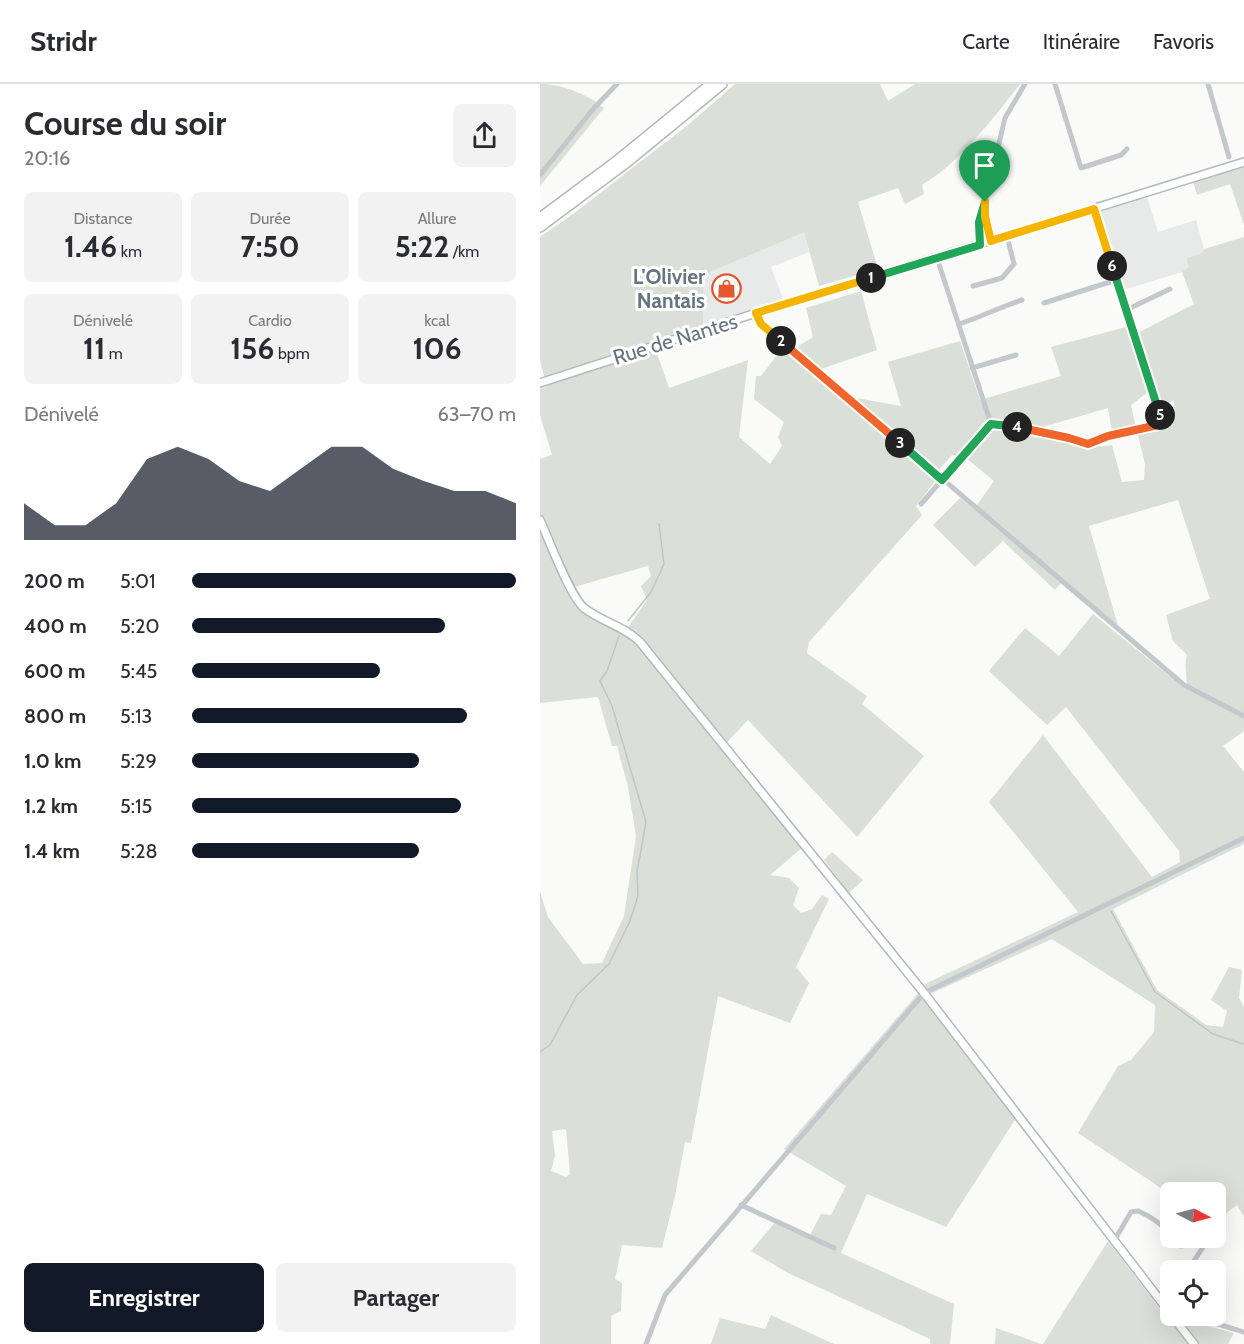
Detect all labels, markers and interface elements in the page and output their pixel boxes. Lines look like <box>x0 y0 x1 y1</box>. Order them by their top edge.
text: Stridr <box>30 24 97 58</box>
text: Carte <box>962 29 1010 54</box>
text: Itinéraire <box>1043 29 1120 54</box>
text: Favoris <box>1153 29 1214 54</box>
text: Course du soir <box>24 103 226 143</box>
button: share <box>453 104 516 167</box>
pin <box>959 140 1010 202</box>
text: 20:16 <box>24 146 70 170</box>
icon: arrive <box>968 149 1001 182</box>
text: Distance <box>74 209 132 228</box>
text: Durée <box>249 209 291 228</box>
text: Allure <box>418 209 456 228</box>
text: 1.46 <box>64 228 117 265</box>
text: 7:50 <box>240 228 300 265</box>
text: 5:22 <box>395 228 449 265</box>
text: km <box>117 242 142 261</box>
text: /km <box>449 242 479 261</box>
pin: 6 <box>1097 251 1127 281</box>
text: 6 <box>1108 256 1117 275</box>
pin: 1 <box>856 263 886 293</box>
place label: L'Olivier Nantais <box>633 264 705 313</box>
text: 1 <box>868 268 874 287</box>
shop icon: L'Olivier Nantais <box>710 272 742 304</box>
street label: Rue de Nantes <box>610 308 740 370</box>
text: Dénivelé <box>73 311 133 330</box>
text: Cardio <box>248 311 292 330</box>
text: kcal <box>424 311 450 330</box>
pin: 2 <box>766 326 796 356</box>
text: 11 <box>83 330 105 367</box>
text: 156 <box>230 330 274 367</box>
text: 106 <box>412 330 462 367</box>
text: 2 <box>777 331 785 350</box>
text: m <box>105 344 123 363</box>
text: bpm <box>274 344 310 363</box>
pin: 5 <box>1145 400 1175 430</box>
text: Dénivelé <box>24 402 99 426</box>
text: 63–70 m <box>437 402 516 426</box>
text: 5 <box>1156 405 1164 424</box>
pin: 4 <box>1002 412 1032 442</box>
text: 4 <box>1012 417 1022 436</box>
pin: 3 <box>885 428 915 458</box>
text: 3 <box>896 433 904 452</box>
text: 200 m <box>24 569 85 593</box>
text: 5:01 <box>120 569 155 593</box>
text: 400 m <box>24 614 87 638</box>
text: 5:20 <box>120 614 159 638</box>
text: 600 m <box>24 659 85 683</box>
text: 5:45 <box>120 659 157 683</box>
text: 800 m <box>24 704 86 728</box>
text: 5:13 <box>120 704 152 728</box>
text: 1.0 km <box>24 749 81 773</box>
text: 5:29 <box>120 749 157 773</box>
text: 1.2 km <box>24 794 78 818</box>
text: 5:15 <box>120 794 152 818</box>
text: 1.4 km <box>24 839 80 863</box>
text: 5:28 <box>120 839 158 863</box>
north arrow <box>1160 1182 1226 1248</box>
map controls <box>1160 1182 1226 1326</box>
button: locate <box>1160 1260 1226 1326</box>
button: Enregistrer <box>24 1263 264 1332</box>
button: Partager <box>276 1263 516 1332</box>

